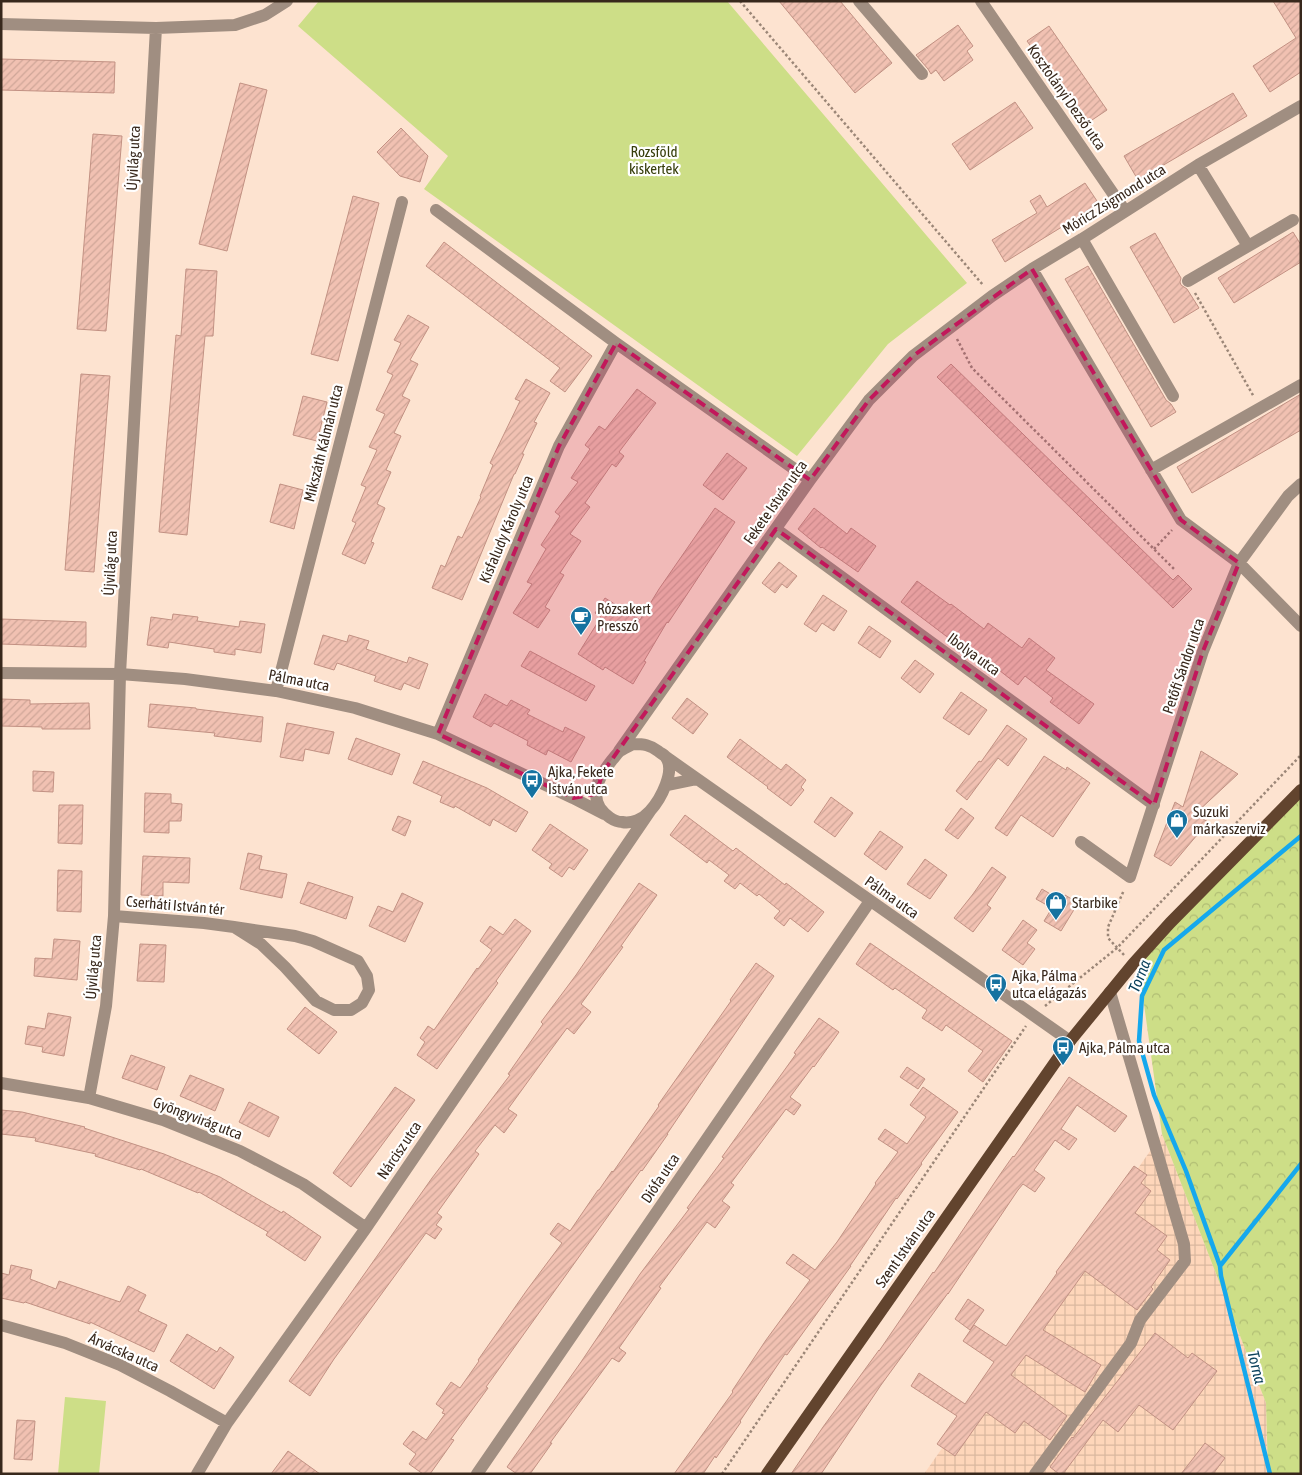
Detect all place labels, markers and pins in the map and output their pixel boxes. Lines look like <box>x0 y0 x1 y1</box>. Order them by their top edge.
place label: Rózsakert Presszó <box>597 600 651 634</box>
cafe icon: Rózsakert Presszó <box>569 605 593 636</box>
place label: Ajka, Fekete István utca <box>548 763 614 797</box>
bus stop icon: Ajka, Fekete István utca <box>520 768 544 799</box>
place label: Suzuki márkaszerviz <box>1193 803 1266 837</box>
shop icon: Suzuki márkaszerviz <box>1165 808 1189 839</box>
shop icon: Starbike <box>1044 890 1068 921</box>
place label: Starbike <box>1072 894 1118 911</box>
place label: Ajka, Pálma utca elágazás <box>1012 967 1087 1001</box>
bus stop icon: Ajka, Pálma utca elágazás <box>984 972 1008 1003</box>
bus stop icon: Ajka, Pálma utca <box>1051 1035 1075 1066</box>
place label: Ajka, Pálma utca <box>1079 1039 1170 1056</box>

